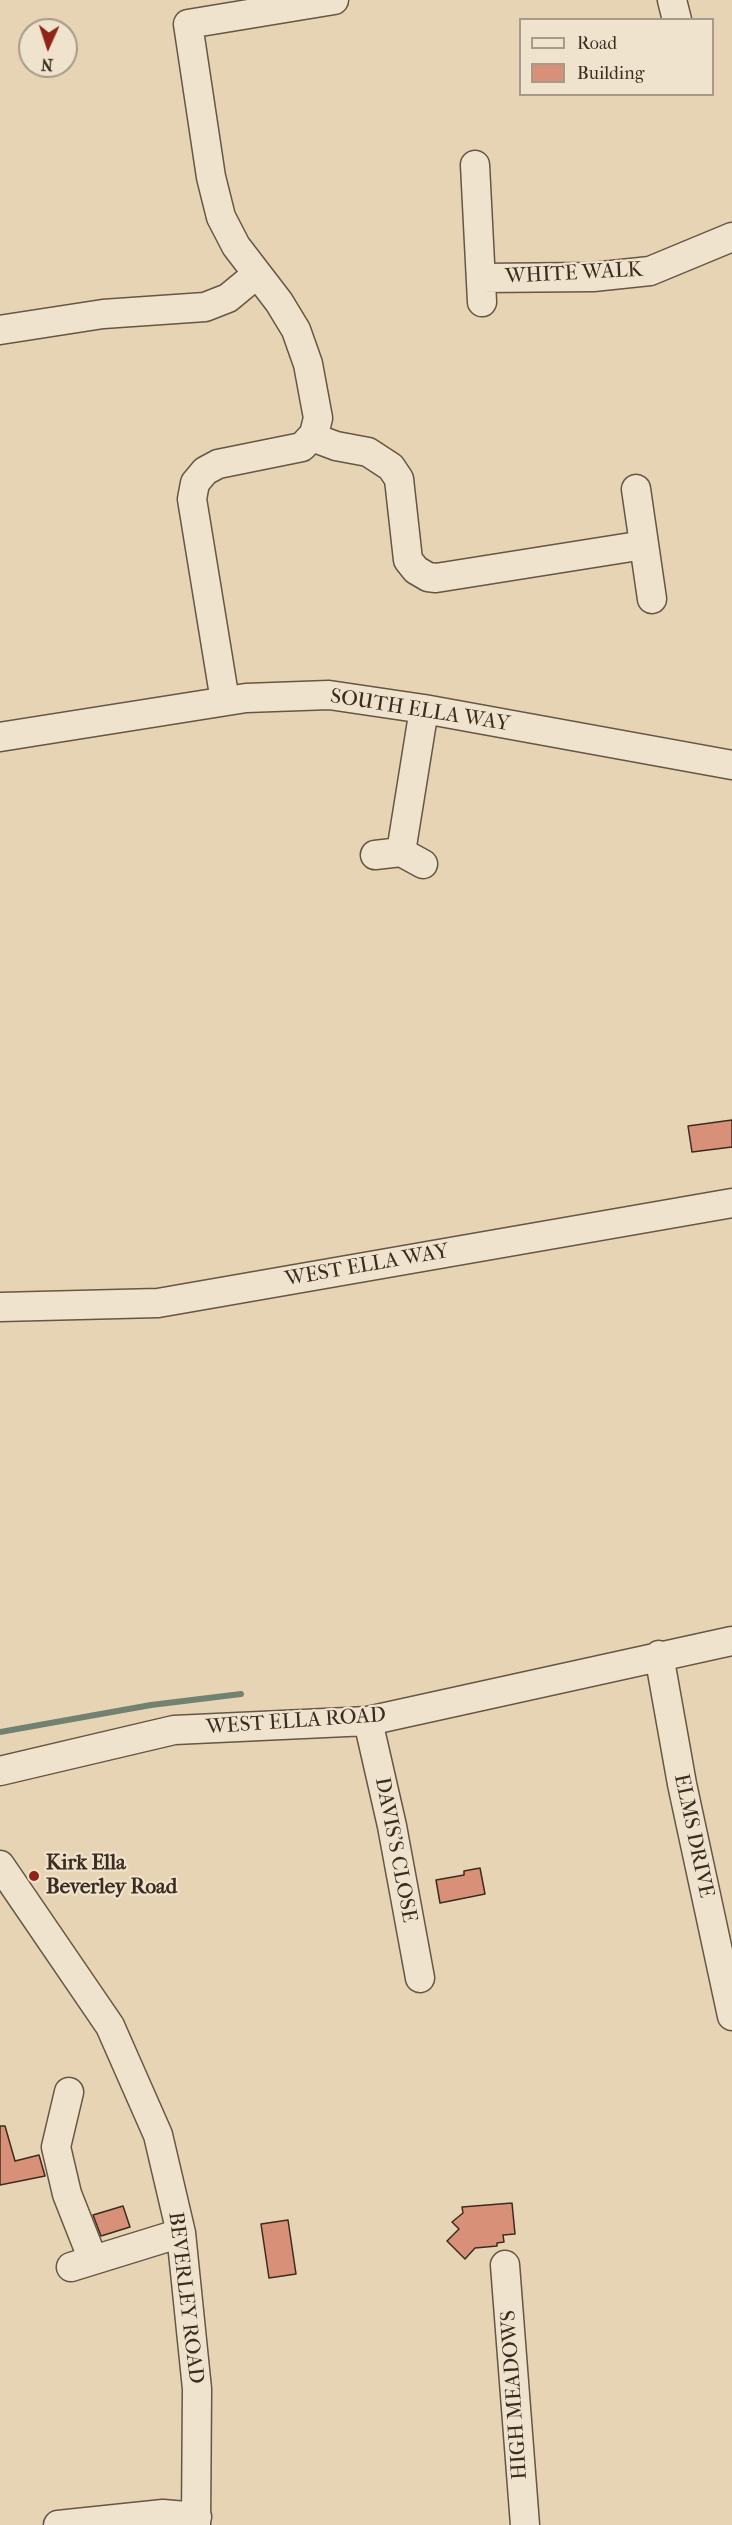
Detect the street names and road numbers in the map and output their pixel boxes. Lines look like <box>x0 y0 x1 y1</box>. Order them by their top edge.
street label: WHITE WALK <box>505 258 643 290</box>
street label: SOUTH ELLA WAY <box>328 684 512 738</box>
street label: WEST ELLA WAY <box>283 1239 451 1293</box>
street label: WEST ELLA ROAD <box>205 1703 387 1741</box>
street label: ELMS DRIVE <box>668 1772 718 1900</box>
street label: DAVIS'S CLOSE <box>369 1775 421 1925</box>
street label: BEVERLEY ROAD <box>162 2211 208 2385</box>
street label: HIGH MEADOWS <box>497 2309 533 2481</box>

